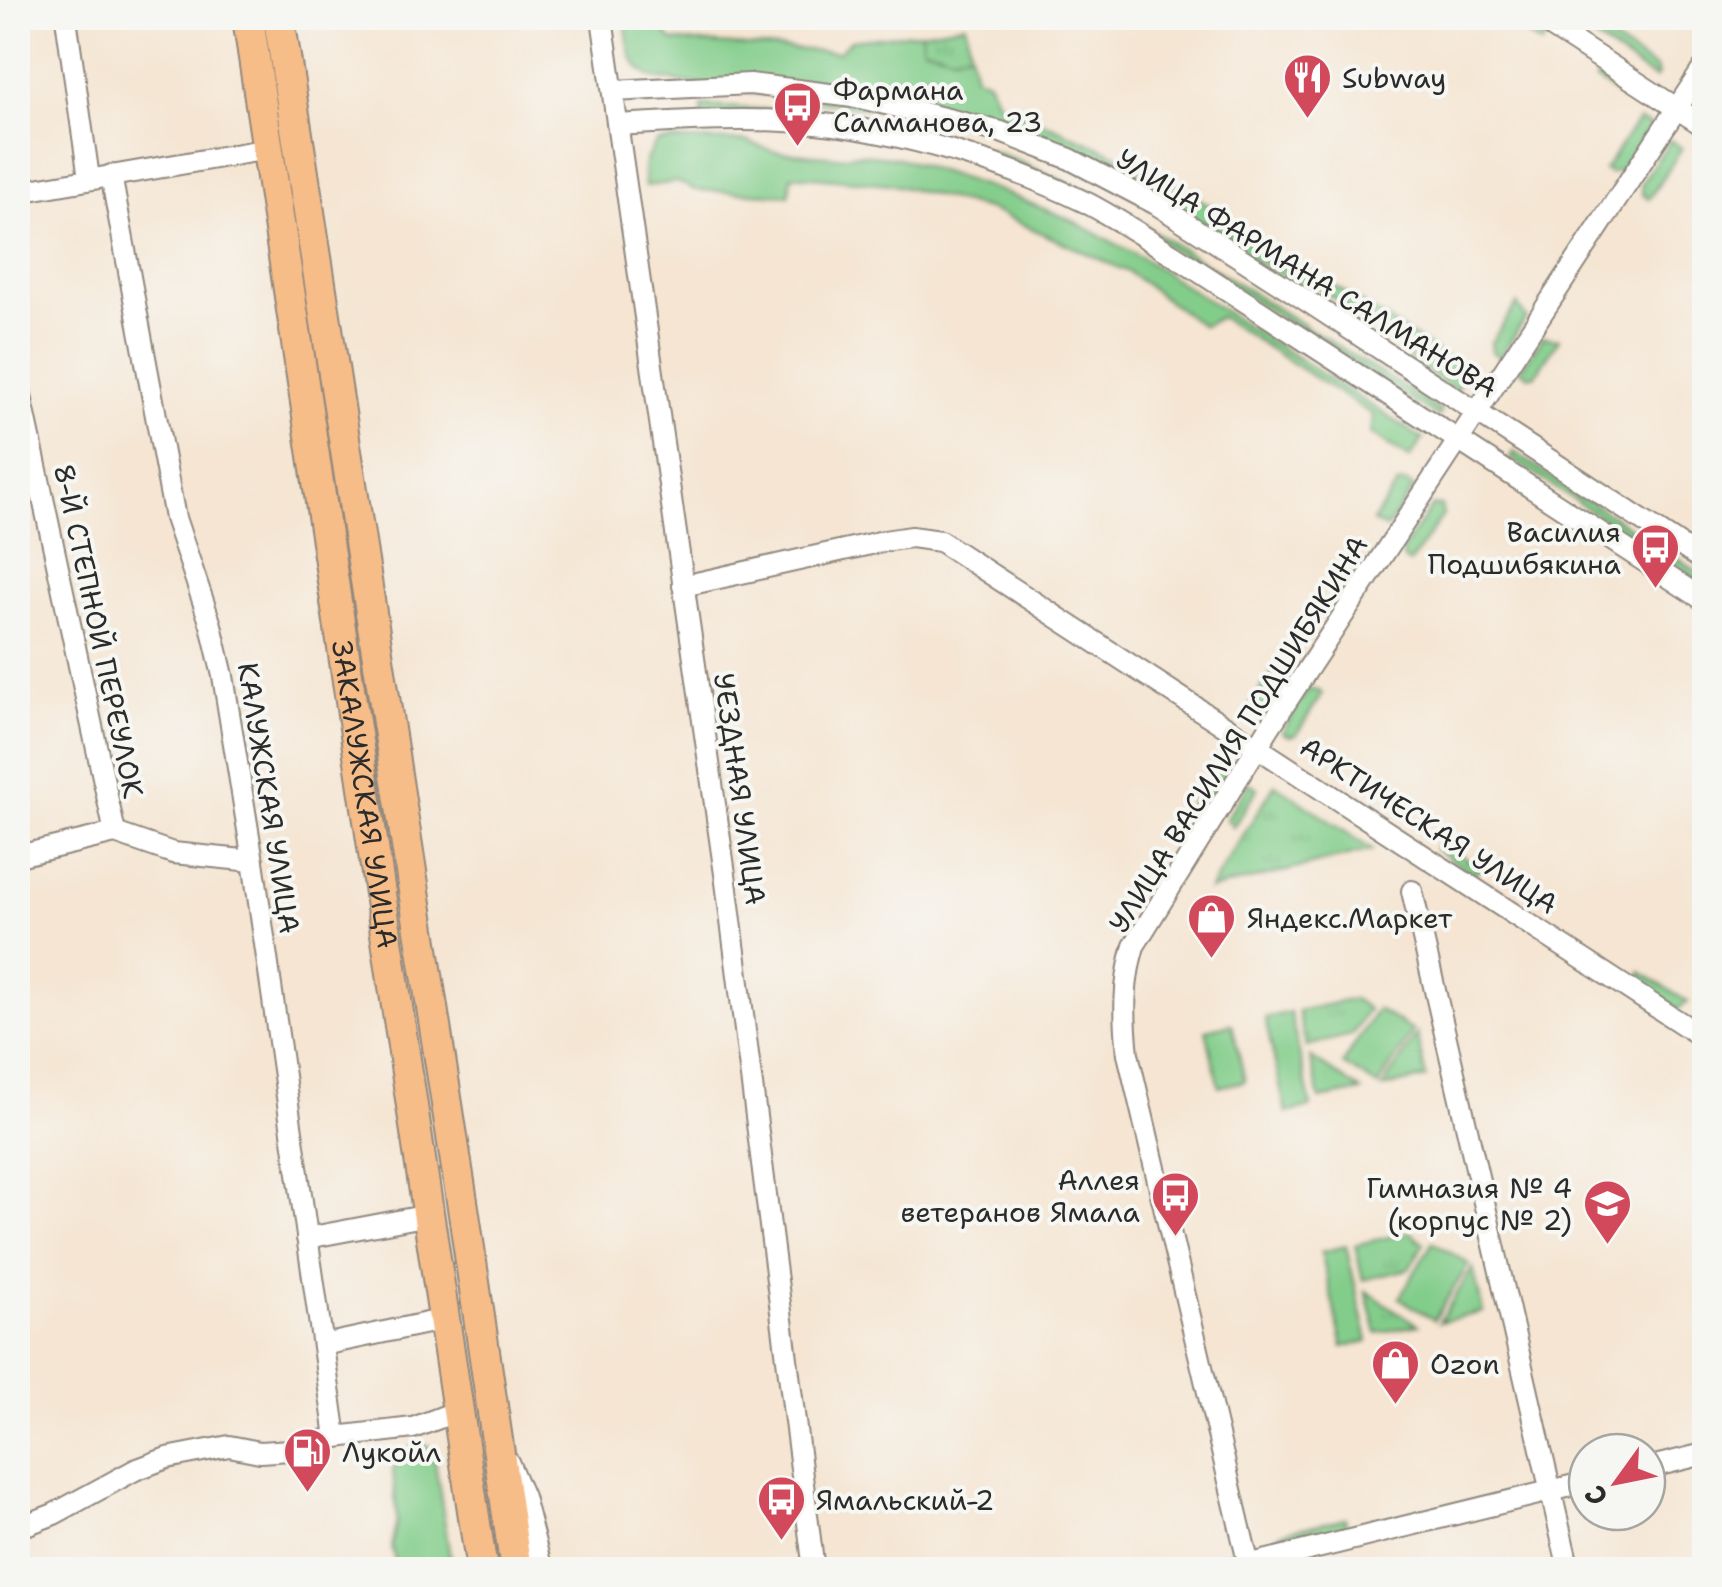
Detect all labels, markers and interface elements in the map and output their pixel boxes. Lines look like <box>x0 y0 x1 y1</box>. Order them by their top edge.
restaurant icon: Subway <box>1281 52 1333 120</box>
place label: Subway <box>1342 59 1446 97</box>
place label: Фармана Салманова, 23 <box>833 71 1042 141</box>
bus stop icon: Фармана Салманова, 23 <box>772 80 824 148</box>
street label: УЛИЦА ФАРМАНА САЛМАНОВА <box>1109 140 1505 406</box>
street label: 8-Й СТЕПНОЙ ПЕРЕУЛОК <box>45 460 153 802</box>
place label: Василия Подшибякина <box>1428 513 1621 583</box>
bus stop icon: Василия Подшибякина <box>1630 522 1682 590</box>
street label: УЛИЦА ВАСИЛИЯ ПОДШИБЯКИНА <box>1100 528 1376 940</box>
street label: ЗАКАЛУЖСКАЯ УЛИЦА <box>323 638 407 951</box>
street label: КАЛУЖСКАЯ УЛИЦА <box>229 660 309 936</box>
street label: УЕЗДНАЯ УЛИЦА <box>705 671 775 907</box>
street label: АРКТИЧЕСКАЯ УЛИЦА <box>1293 727 1565 923</box>
shop icon: Яндекс.Маркет <box>1186 892 1238 960</box>
place label: Яндекс.Маркет <box>1247 899 1453 937</box>
place label: Аллея ветеранов Ямала <box>900 1161 1140 1231</box>
place label: Гимназия № 4 (корпус № 2) <box>1366 1169 1572 1239</box>
bus stop icon: Аллея ветеранов Ямала <box>1149 1170 1201 1238</box>
school or university icon: Гимназия № 4 (корпус № 2) <box>1581 1178 1633 1246</box>
shop icon: Ozon <box>1369 1338 1421 1406</box>
place label: Ozon <box>1430 1345 1500 1383</box>
fuel station icon: Лукойл <box>281 1426 333 1494</box>
north arrow <box>1567 1432 1667 1532</box>
place label: Лукойл <box>342 1433 442 1471</box>
bus stop icon: Ямальский-2 <box>755 1474 807 1542</box>
text: С <box>1575 1478 1617 1513</box>
place label: Ямальский-2 <box>816 1481 994 1519</box>

